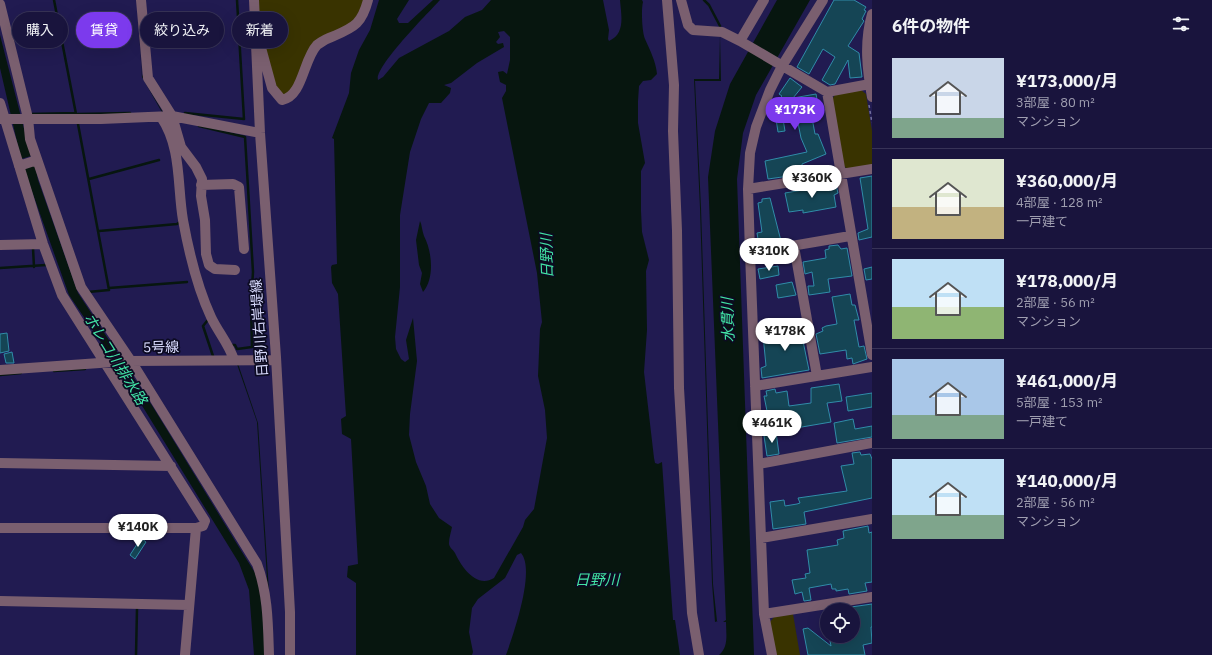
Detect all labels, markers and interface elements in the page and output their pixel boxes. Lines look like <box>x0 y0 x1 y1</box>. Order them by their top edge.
chip: 購入 <box>12 12 68 48</box>
chip: 賃貸 <box>76 12 132 48</box>
chip: 絞り込み <box>140 12 224 48</box>
chip: 新着 <box>232 12 288 48</box>
icon: filters <box>1170 13 1192 35</box>
text: 6件の物件 <box>892 15 970 37</box>
text: ¥173,000/月 <box>1016 70 1118 92</box>
icon: home <box>924 74 972 122</box>
text: 3部屋 · 80 m² <box>1016 94 1095 111</box>
pin: ¥173K <box>767 97 823 131</box>
text: ¥173K <box>775 101 815 118</box>
text: マンション <box>1016 113 1081 130</box>
pin: ¥360K <box>784 165 840 199</box>
text: ¥360K <box>792 169 832 186</box>
text: ¥360,000/月 <box>1016 170 1118 192</box>
icon: home <box>924 175 972 223</box>
text: 4部屋 · 128 m² <box>1016 194 1103 211</box>
text: 一戸建て <box>1016 213 1068 230</box>
water label: 日野川 <box>536 231 557 279</box>
pin: ¥310K <box>741 238 797 272</box>
text: ¥310K <box>749 242 789 259</box>
text: ¥178,000/月 <box>1016 270 1118 292</box>
icon: home <box>924 275 972 323</box>
street label: 日野川右岸堤線 <box>247 278 271 378</box>
text: 2部屋 · 56 m² <box>1016 294 1095 311</box>
water label: 水貫川 <box>717 295 738 343</box>
water label: ホレコ川排水路 <box>80 309 152 410</box>
text: マンション <box>1016 313 1081 330</box>
pin: ¥178K <box>757 318 813 352</box>
text: ¥178K <box>765 322 805 339</box>
street label: 5号線 <box>143 338 179 356</box>
text: ¥461,000/月 <box>1016 370 1118 392</box>
icon: home <box>924 375 972 423</box>
text: 5部屋 · 153 m² <box>1016 394 1103 411</box>
pin: ¥461K <box>744 410 800 444</box>
text: 一戸建て <box>1016 413 1068 430</box>
text: ¥461K <box>752 414 792 431</box>
text: ¥140,000/月 <box>1016 470 1118 492</box>
icon: home <box>924 475 972 523</box>
text: 2部屋 · 56 m² <box>1016 494 1095 511</box>
text: マンション <box>1016 513 1081 530</box>
pin: ¥140K <box>110 514 166 548</box>
text: ¥140K <box>118 518 158 535</box>
water label: 日野川 <box>574 570 621 589</box>
map controls <box>820 603 860 643</box>
button: locate <box>820 603 860 643</box>

